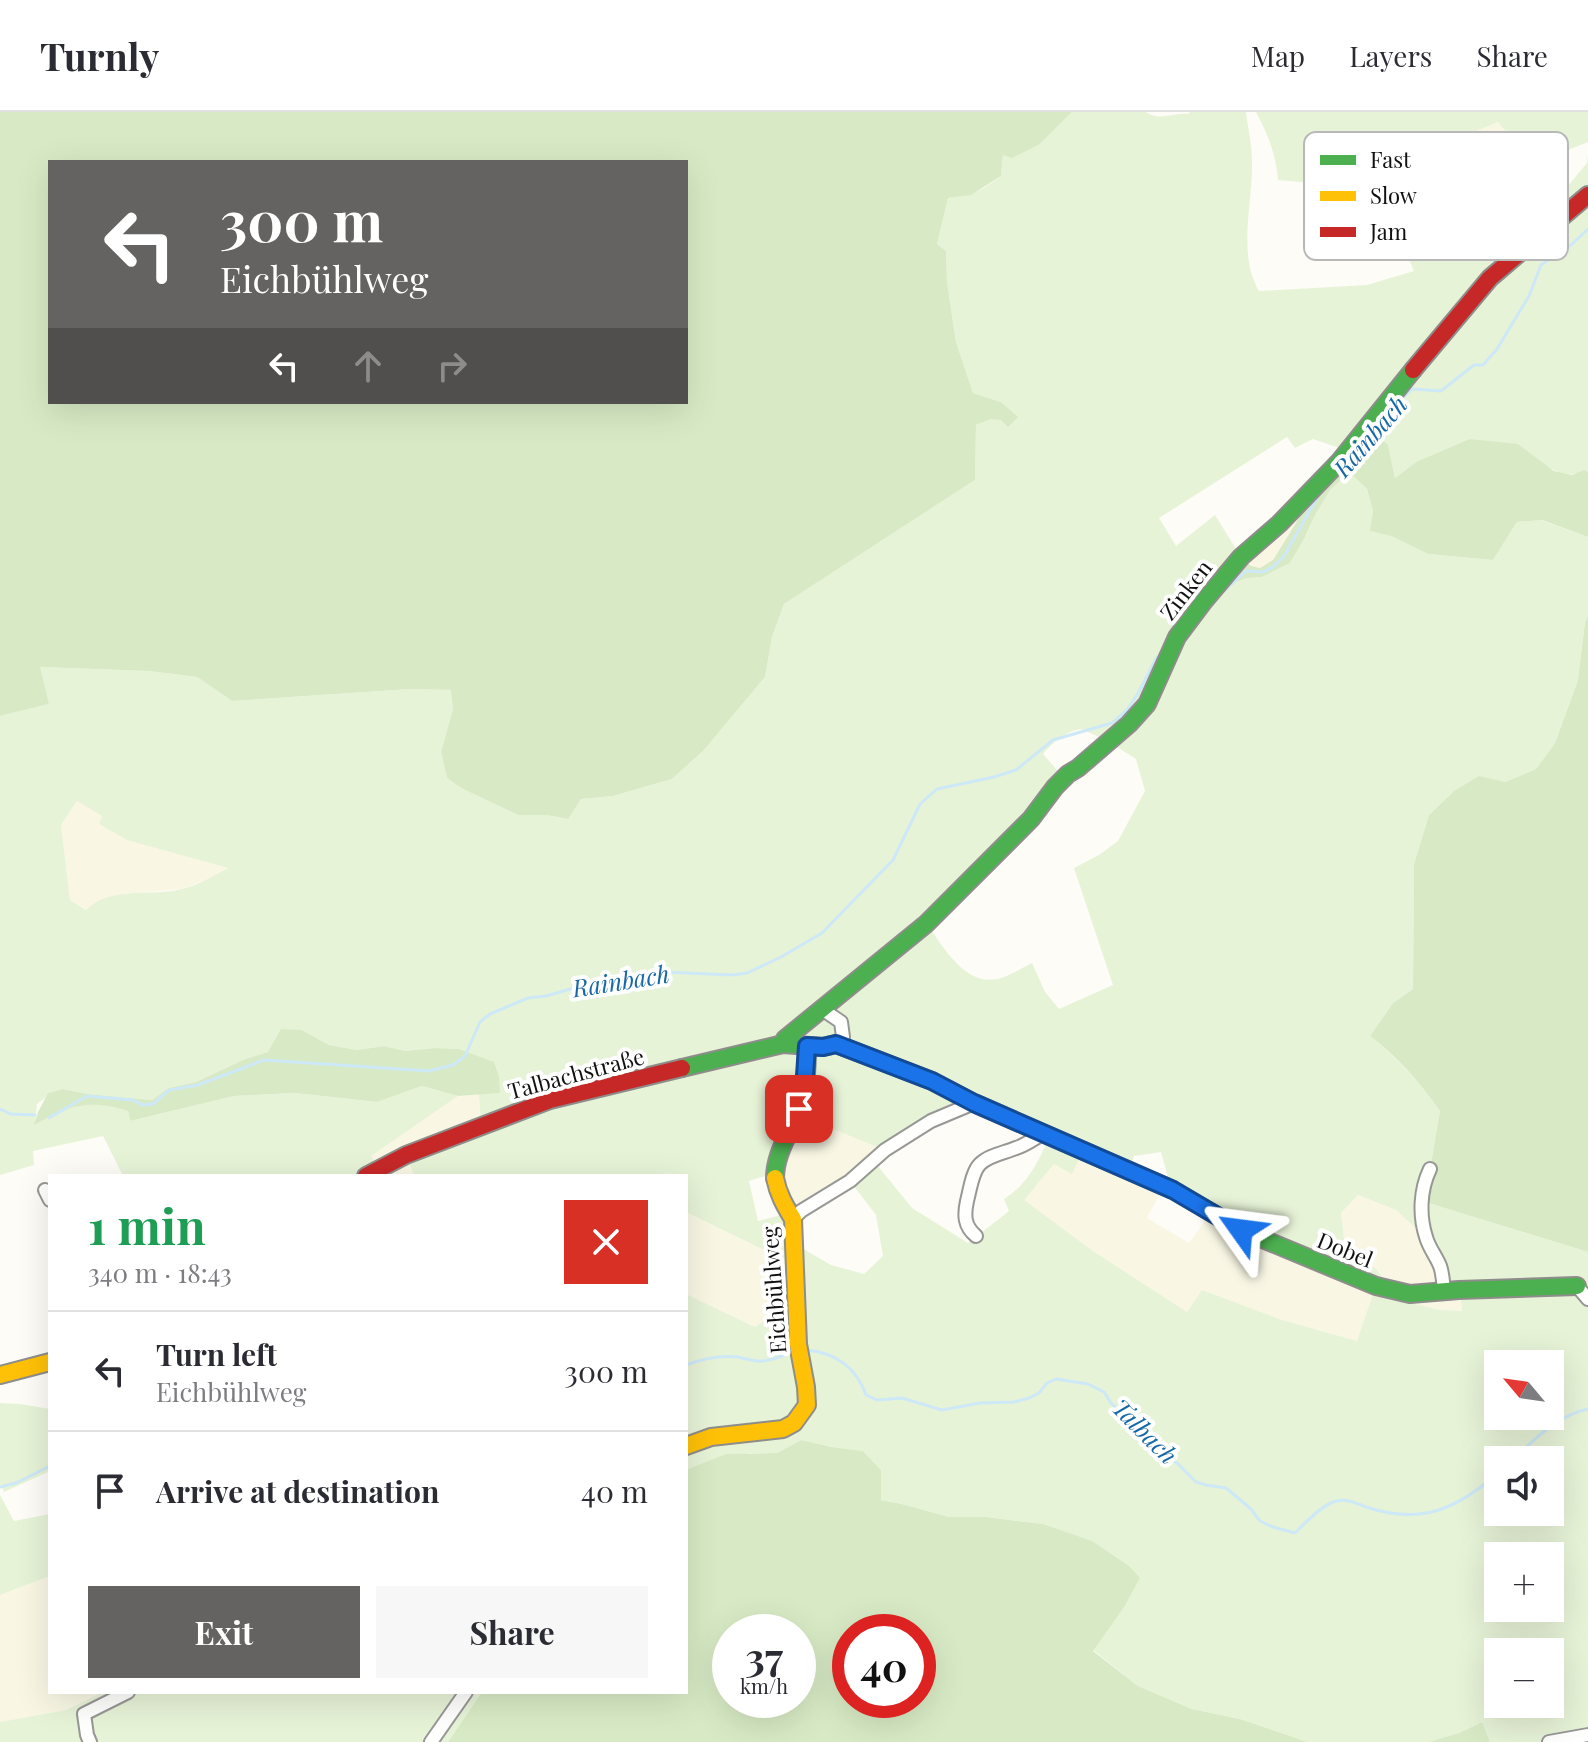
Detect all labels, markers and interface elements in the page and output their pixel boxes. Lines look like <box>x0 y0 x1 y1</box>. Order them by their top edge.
text: Turnly <box>40 30 159 81</box>
text: Map <box>1251 37 1305 74</box>
text: Layers <box>1349 37 1432 74</box>
text: Share <box>1476 37 1548 74</box>
legend <box>1304 132 1568 260</box>
text: Fast <box>1370 144 1412 174</box>
text: Slow <box>1370 180 1417 210</box>
text: 300 m <box>220 182 383 257</box>
icon: left <box>88 192 192 296</box>
text: Jam <box>1369 216 1408 246</box>
text: Eichbühlweg <box>220 254 428 302</box>
icon: left <box>262 344 306 388</box>
icon: ahead <box>346 344 390 388</box>
icon: right <box>430 344 474 388</box>
water label: Rainbach <box>1325 388 1414 484</box>
street label: Zinken <box>1152 553 1218 626</box>
water label: Rainbach <box>569 957 671 1004</box>
street label: Talbachstraße <box>504 1040 647 1106</box>
pin <box>765 1075 833 1143</box>
icon: arrive <box>777 1087 821 1131</box>
position arrow <box>1199 1188 1283 1272</box>
text: 1 min <box>88 1193 206 1257</box>
button: close <box>564 1200 648 1284</box>
street label: Dobel <box>1313 1224 1378 1274</box>
street label: Eichbühlweg <box>754 1225 792 1355</box>
text: 340 m · 18:43 <box>88 1255 232 1290</box>
text: Turn left <box>156 1334 277 1374</box>
icon: left <box>88 1349 132 1393</box>
north arrow <box>1484 1350 1564 1430</box>
map controls <box>1484 1350 1564 1718</box>
text: 300 m <box>564 1351 648 1391</box>
text: Eichbühlweg <box>156 1374 307 1409</box>
water label: Talbach <box>1106 1391 1185 1470</box>
button: sound <box>1484 1446 1564 1526</box>
icon: arrive <box>88 1469 132 1513</box>
text: Arrive at destination <box>156 1471 439 1511</box>
text: 40 m <box>581 1471 648 1511</box>
button: + <box>1484 1542 1564 1622</box>
button: Exit <box>88 1586 360 1678</box>
button: Share <box>376 1586 648 1678</box>
speed limit sign: 40 <box>832 1614 936 1718</box>
text: 37 <box>745 1629 783 1682</box>
button: − <box>1484 1638 1564 1718</box>
text: km/h <box>740 1672 788 1699</box>

